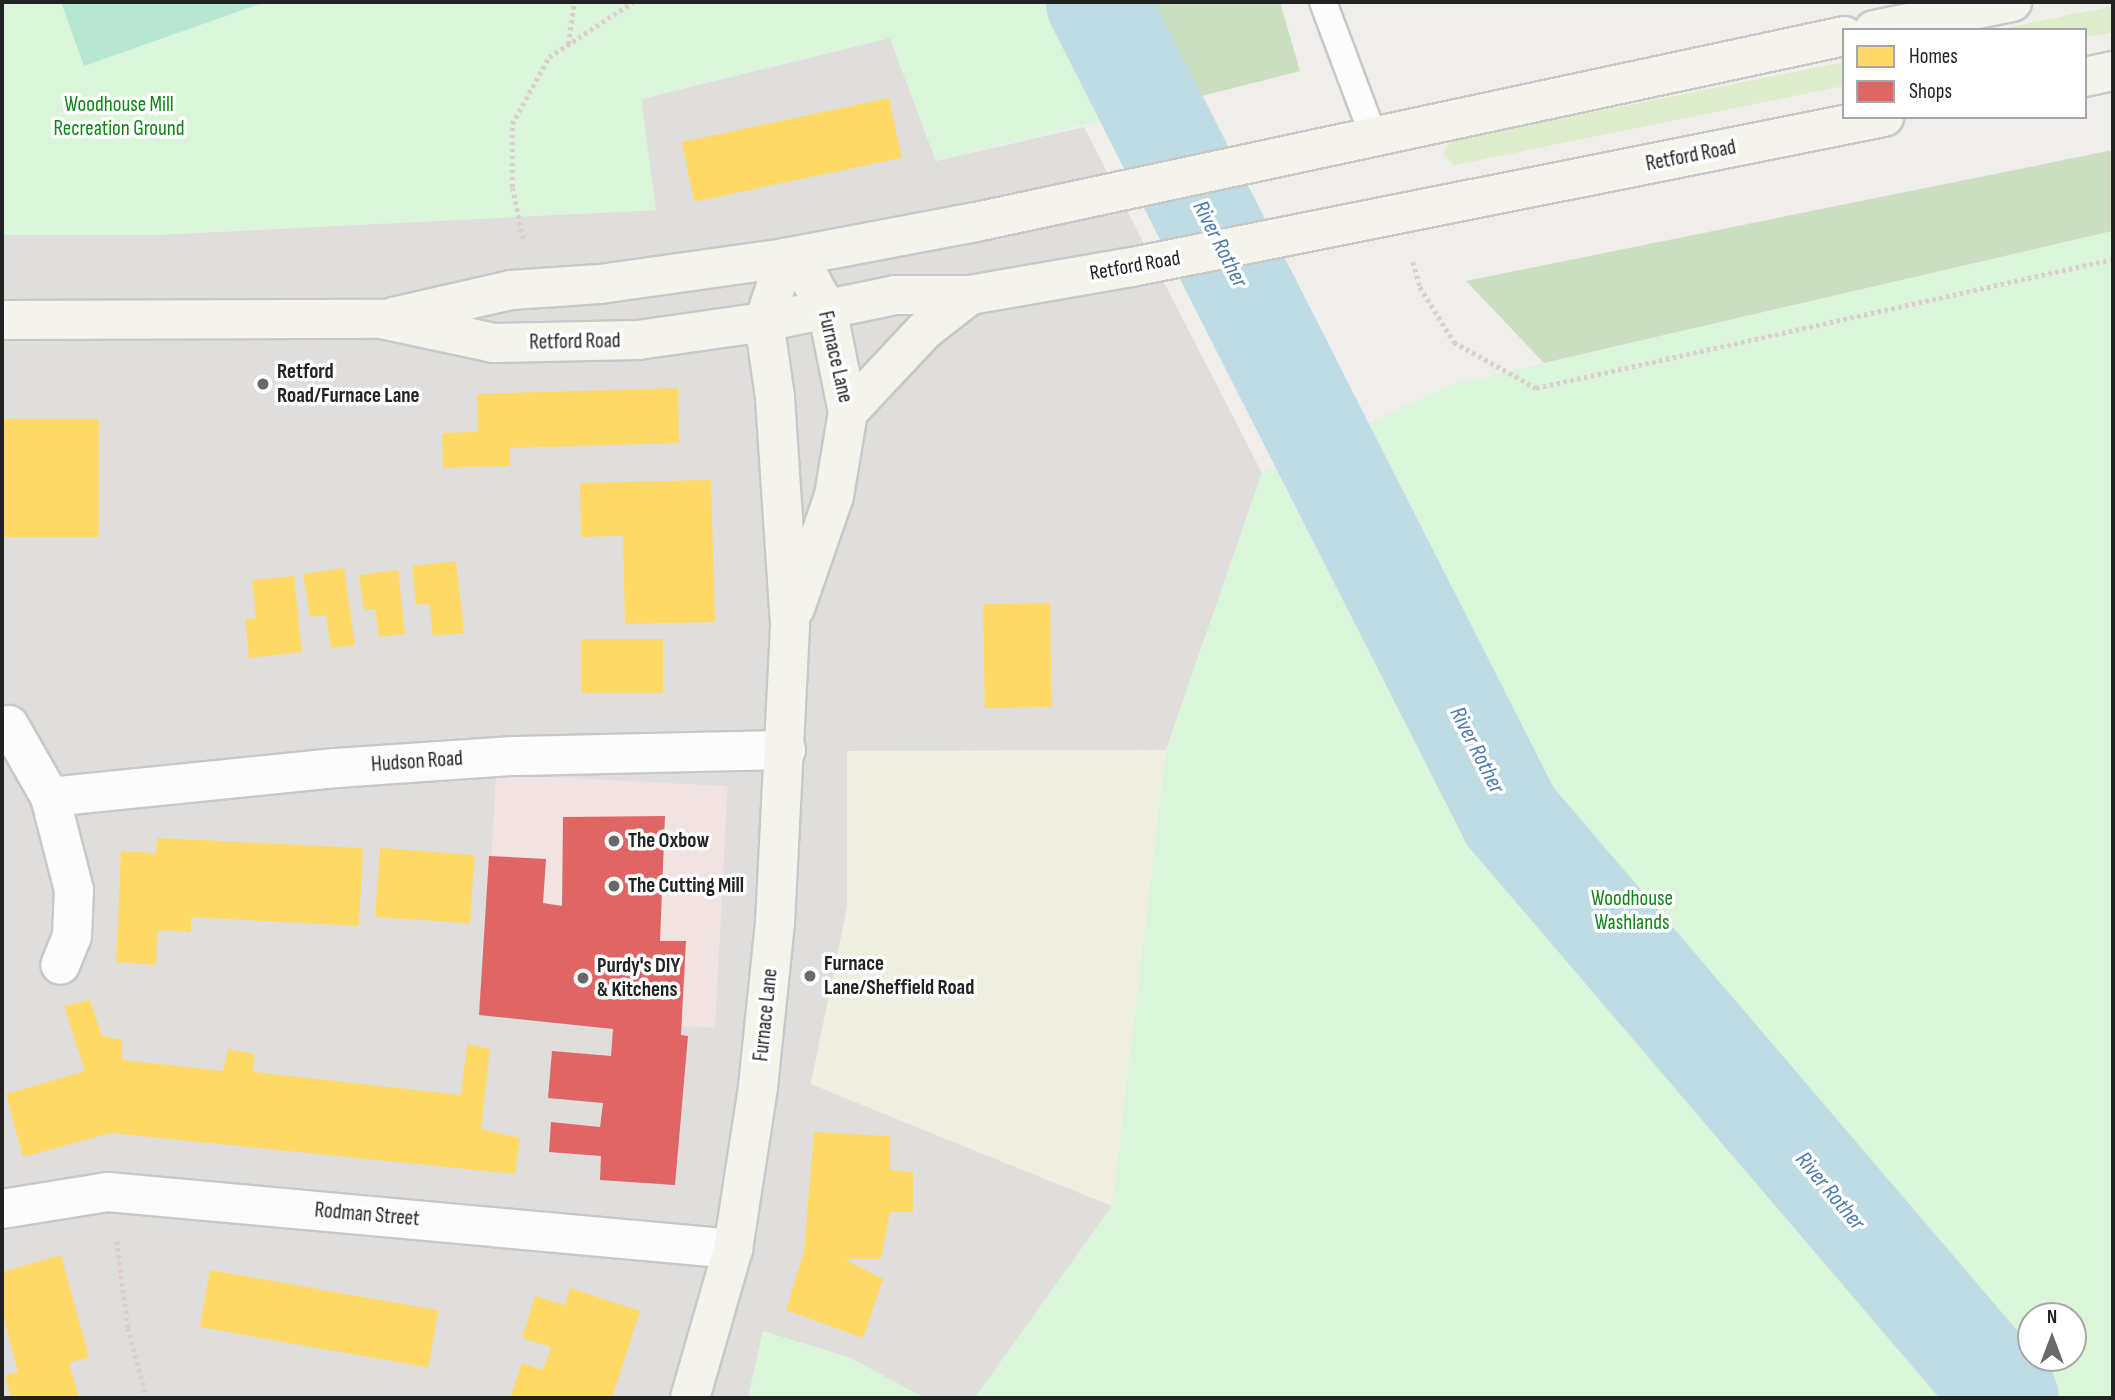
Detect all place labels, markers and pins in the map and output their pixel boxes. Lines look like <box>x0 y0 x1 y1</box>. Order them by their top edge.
place label: Retford Road/Furnace Lane <box>277 359 420 409</box>
marker: Retford Road/Furnace Lane <box>255 376 271 392</box>
place label: The Oxbow <box>628 828 709 854</box>
marker: The Oxbow <box>606 833 622 849</box>
place label: The Cutting Mill <box>628 873 744 899</box>
marker: The Cutting Mill <box>606 878 622 894</box>
place label: Furnace Lane/Sheffield Road <box>824 951 974 1001</box>
place label: Purdy's DIY & Kitchens <box>597 953 680 1003</box>
marker: Furnace Lane/Sheffield Road <box>802 968 818 984</box>
marker: Purdy's DIY & Kitchens <box>575 970 591 986</box>

